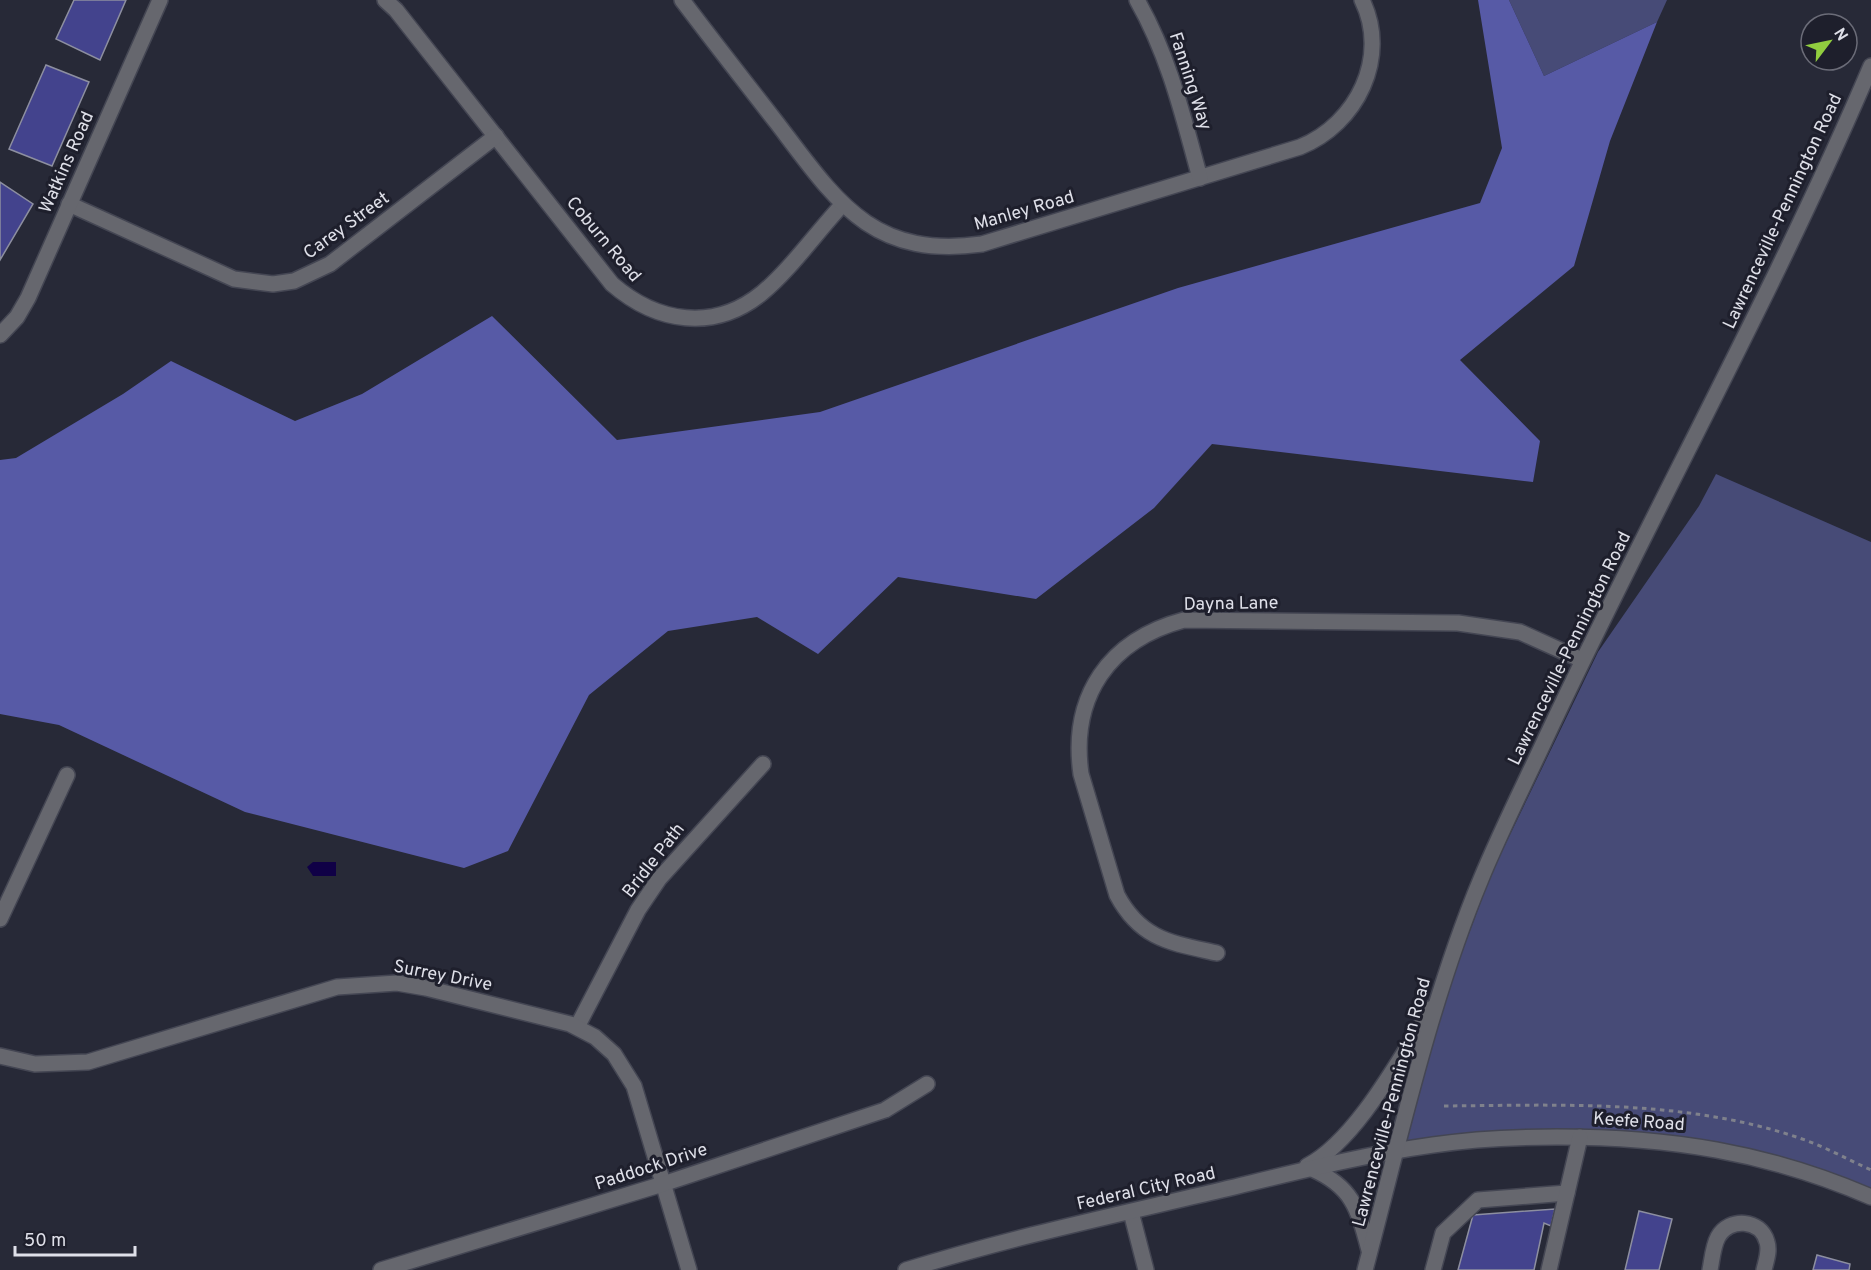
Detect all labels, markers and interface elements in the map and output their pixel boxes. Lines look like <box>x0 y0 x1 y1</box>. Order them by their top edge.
north arrow <box>1799 12 1859 72</box>
text: N <box>1828 25 1852 45</box>
street label: Fanning Way <box>1163 30 1216 133</box>
street label: Lawrenceville-Pennington Road <box>1719 90 1848 333</box>
street label: Watkins Road <box>35 108 100 217</box>
street label: Manley Road <box>972 186 1077 237</box>
street label: Carey Street <box>299 187 394 265</box>
street label: Coburn Road <box>560 192 645 288</box>
street label: Lawrenceville-Pennington Road <box>1504 528 1637 769</box>
street label: Dayna Lane <box>1183 592 1279 617</box>
street label: Bridle Path <box>618 819 691 903</box>
street label: Surrey Drive <box>391 956 494 997</box>
street label: Lawrenceville-Pennington Road <box>1348 975 1437 1230</box>
street label: Keefe Road <box>1592 1108 1686 1137</box>
street label: Paddock Drive <box>592 1138 711 1196</box>
street label: Federal City Road <box>1075 1162 1218 1217</box>
scale bar <box>15 1219 135 1257</box>
text: 50 m <box>24 1230 66 1253</box>

